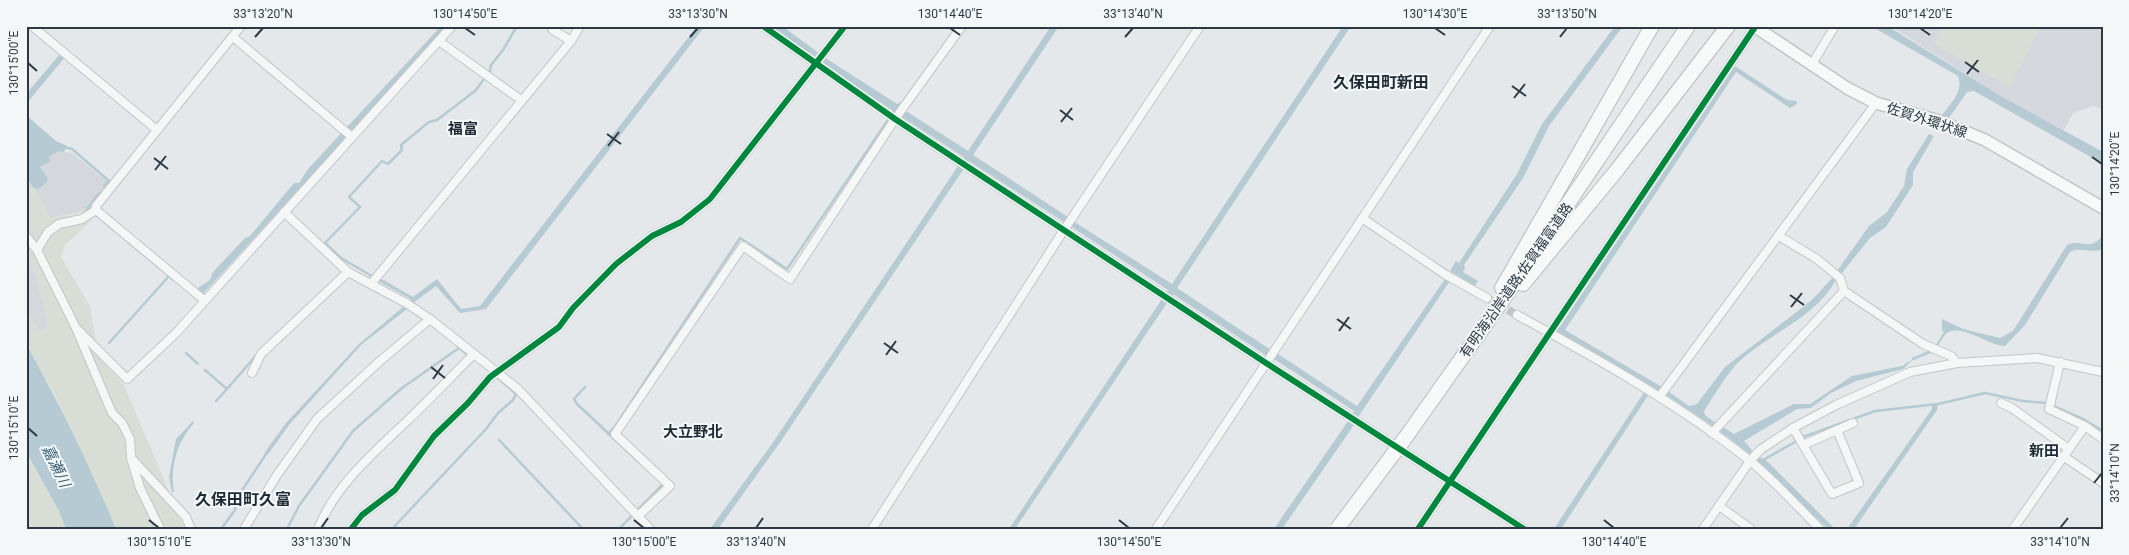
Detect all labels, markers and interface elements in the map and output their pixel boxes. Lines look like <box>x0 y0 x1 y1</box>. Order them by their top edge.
text: 33°13'20"N <box>233 7 293 21</box>
text: 130°14'50"E <box>433 7 497 21</box>
text: 33°13'30"N <box>668 7 728 21</box>
text: 130°14'40"E <box>918 7 982 21</box>
text: 33°13'40"N <box>1103 7 1163 21</box>
text: 130°14'30"E <box>1403 7 1467 21</box>
text: 33°13'50"N <box>1537 7 1597 21</box>
text: 130°14'20"E <box>1888 7 1952 21</box>
text: 130°15'00"E <box>7 31 21 95</box>
district label: 久保田町新田 <box>1333 73 1429 92</box>
street label: 佐賀外環状線 <box>1885 99 1969 141</box>
district label: 福富 <box>447 120 478 138</box>
text: 130°14'20"E <box>2108 132 2122 196</box>
street label: 有明海沿岸道路;佐賀福富道路 <box>1456 200 1576 360</box>
text: 130°15'10"E <box>7 396 21 460</box>
district label: 大立野北 <box>663 423 723 441</box>
water label: 嘉瀬川 <box>38 442 75 492</box>
district label: 新田 <box>2029 442 2059 460</box>
text: 33°14'10"N <box>2108 443 2122 503</box>
district label: 久保田町久富 <box>195 490 291 509</box>
text: 130°15'10"E <box>127 535 191 549</box>
text: 33°13'30"N <box>291 535 351 549</box>
text: 130°15'00"E <box>612 535 676 549</box>
text: 33°13'40"N <box>726 535 786 549</box>
text: 130°14'50"E <box>1097 535 1161 549</box>
text: 130°14'40"E <box>1582 535 1646 549</box>
text: 33°14'10"N <box>2030 535 2090 549</box>

